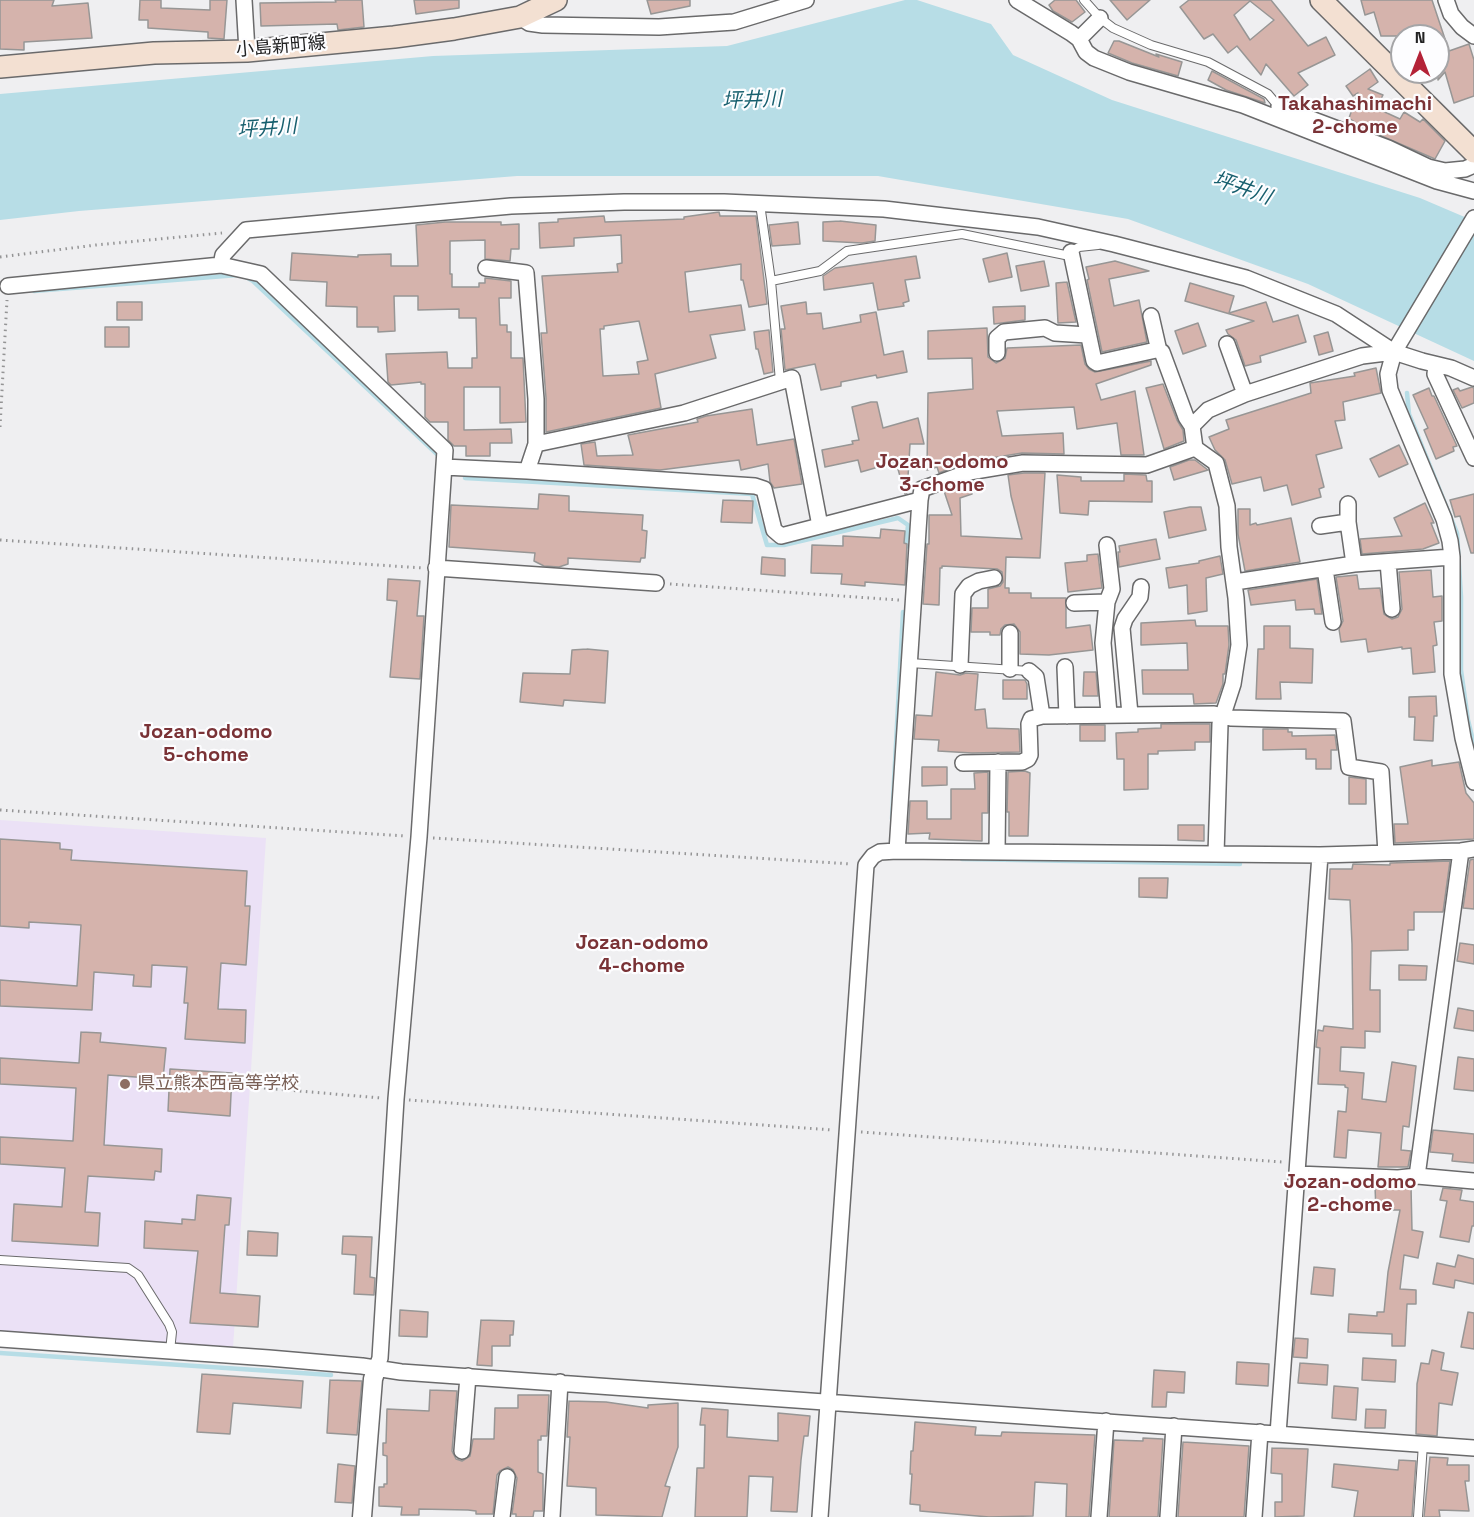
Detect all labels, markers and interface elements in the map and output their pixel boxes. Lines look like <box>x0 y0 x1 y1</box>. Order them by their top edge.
north arrow <box>1390 24 1450 84</box>
text: N <box>1415 27 1425 48</box>
street label: 小島新町線 <box>235 32 327 62</box>
water label: 坪井川 <box>722 88 782 114</box>
district label: Takahashimachi 2-chome <box>1278 93 1432 140</box>
water label: 坪井川 <box>236 115 298 143</box>
water label: 坪井川 <box>1210 168 1274 210</box>
district label: Jozan-odomo 3-chome <box>876 451 1008 498</box>
district label: Jozan-odomo 5-chome <box>140 721 272 768</box>
district label: Jozan-odomo 4-chome <box>576 932 708 979</box>
place label: 県立熊本西高等学校 <box>137 1073 299 1095</box>
marker: 県立熊本西高等学校 <box>118 1077 132 1091</box>
district label: Jozan-odomo 2-chome <box>1284 1171 1416 1218</box>

